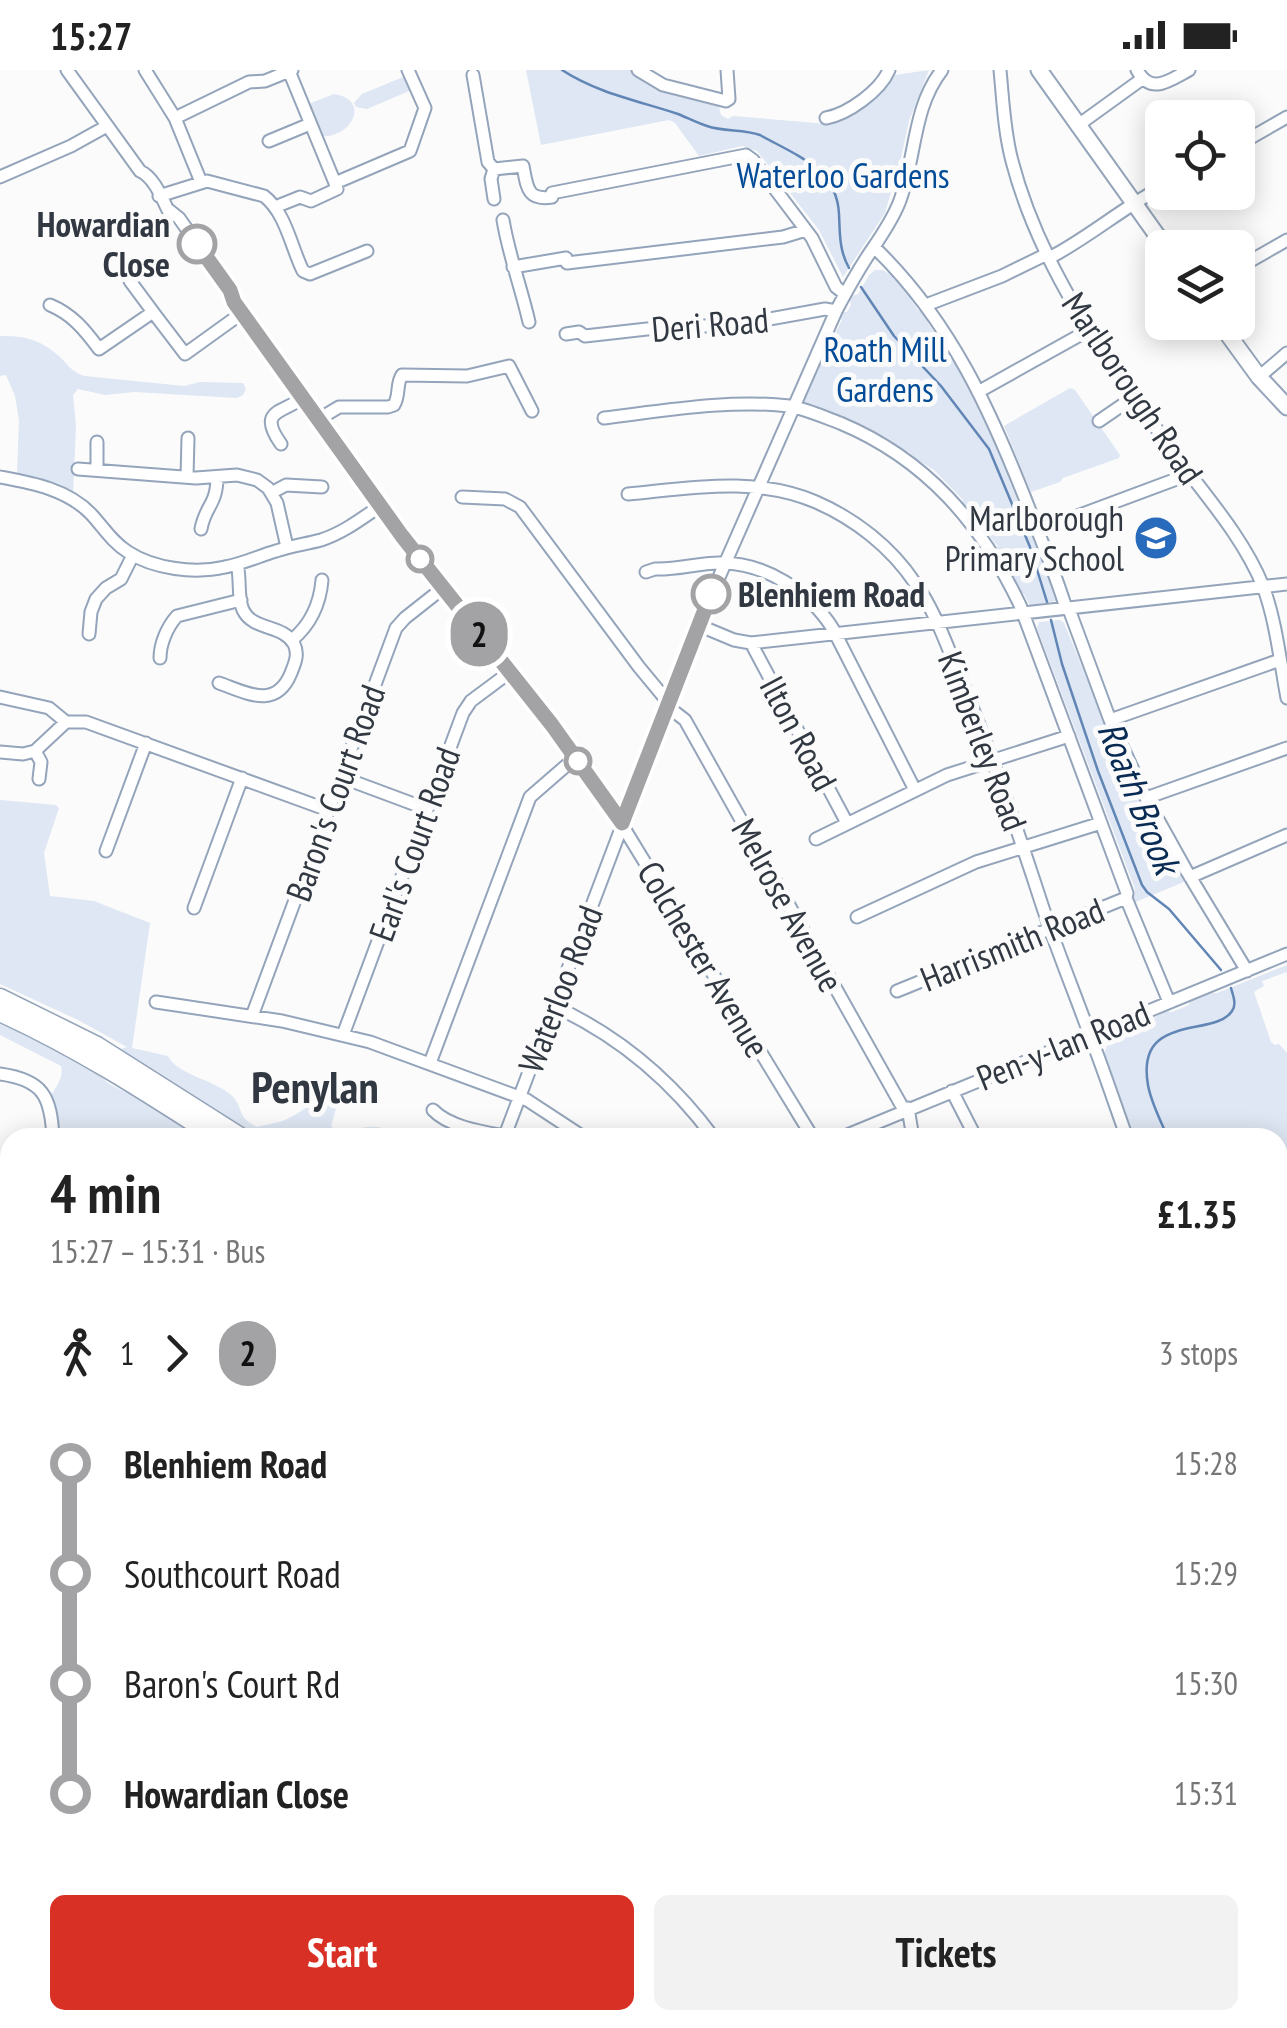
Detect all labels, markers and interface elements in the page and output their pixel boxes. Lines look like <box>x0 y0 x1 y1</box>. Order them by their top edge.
text: 15:27 <box>50 11 132 60</box>
map controls <box>1145 100 1255 340</box>
button: locate <box>1145 100 1255 210</box>
park label: Waterloo Gardens <box>736 152 950 198</box>
place label: Howardian Close <box>37 201 170 287</box>
marker: Howardian Close <box>178 225 216 263</box>
button: layers <box>1145 230 1255 340</box>
street label: Marlborough Road <box>1052 283 1214 493</box>
street label: Deri Road <box>650 296 770 352</box>
park label: Roath Mill Gardens <box>823 326 947 412</box>
place label: Marlborough Primary School <box>945 495 1124 581</box>
school or university icon: Marlborough Primary School <box>1133 515 1179 561</box>
unlabelled marker <box>407 546 433 572</box>
place label: Blenhiem Road <box>738 571 925 617</box>
marker: Blenhiem Road <box>692 575 730 613</box>
line badge: 2 <box>446 602 512 666</box>
text: 2 <box>471 611 487 657</box>
street label: Kimberley Road <box>928 645 1038 837</box>
street label: Ilton Road <box>750 668 848 798</box>
street label: Baron's Court Road <box>275 679 395 907</box>
water label: Roath Brook <box>1087 714 1194 884</box>
street label: Earl's Court Road <box>358 741 470 947</box>
unlabelled marker <box>565 748 591 774</box>
street label: Melrose Avenue <box>722 810 854 1000</box>
street label: Colchester Avenue <box>627 852 781 1066</box>
street label: Harrismith Road <box>913 886 1111 1002</box>
street label: Waterloo Road <box>507 899 613 1079</box>
street label: Pen-y-lan Road <box>970 989 1156 1101</box>
district label: Penylan <box>251 1057 379 1115</box>
text: 4 min <box>50 1157 161 1228</box>
text: £1.35 <box>1157 1189 1238 1238</box>
text: 15:27 – 15:31 · Bus <box>50 1230 265 1272</box>
icon: walk <box>50 1326 105 1381</box>
icon: forward <box>149 1326 204 1381</box>
text: 2 <box>239 1330 256 1376</box>
text: 1 <box>120 1332 134 1374</box>
text: 3 stops <box>1159 1332 1238 1374</box>
text: Blenhiem Road <box>124 1439 327 1488</box>
text: 15:28 <box>1174 1442 1238 1484</box>
text: Southcourt Road <box>124 1549 341 1598</box>
text: 15:29 <box>1174 1552 1238 1594</box>
text: Baron's Court Rd <box>124 1659 340 1708</box>
text: 15:30 <box>1174 1662 1238 1704</box>
text: Howardian Close <box>124 1769 349 1818</box>
text: 15:31 <box>1174 1772 1238 1814</box>
button: Start <box>50 1895 634 2010</box>
button: Tickets <box>654 1895 1238 2010</box>

